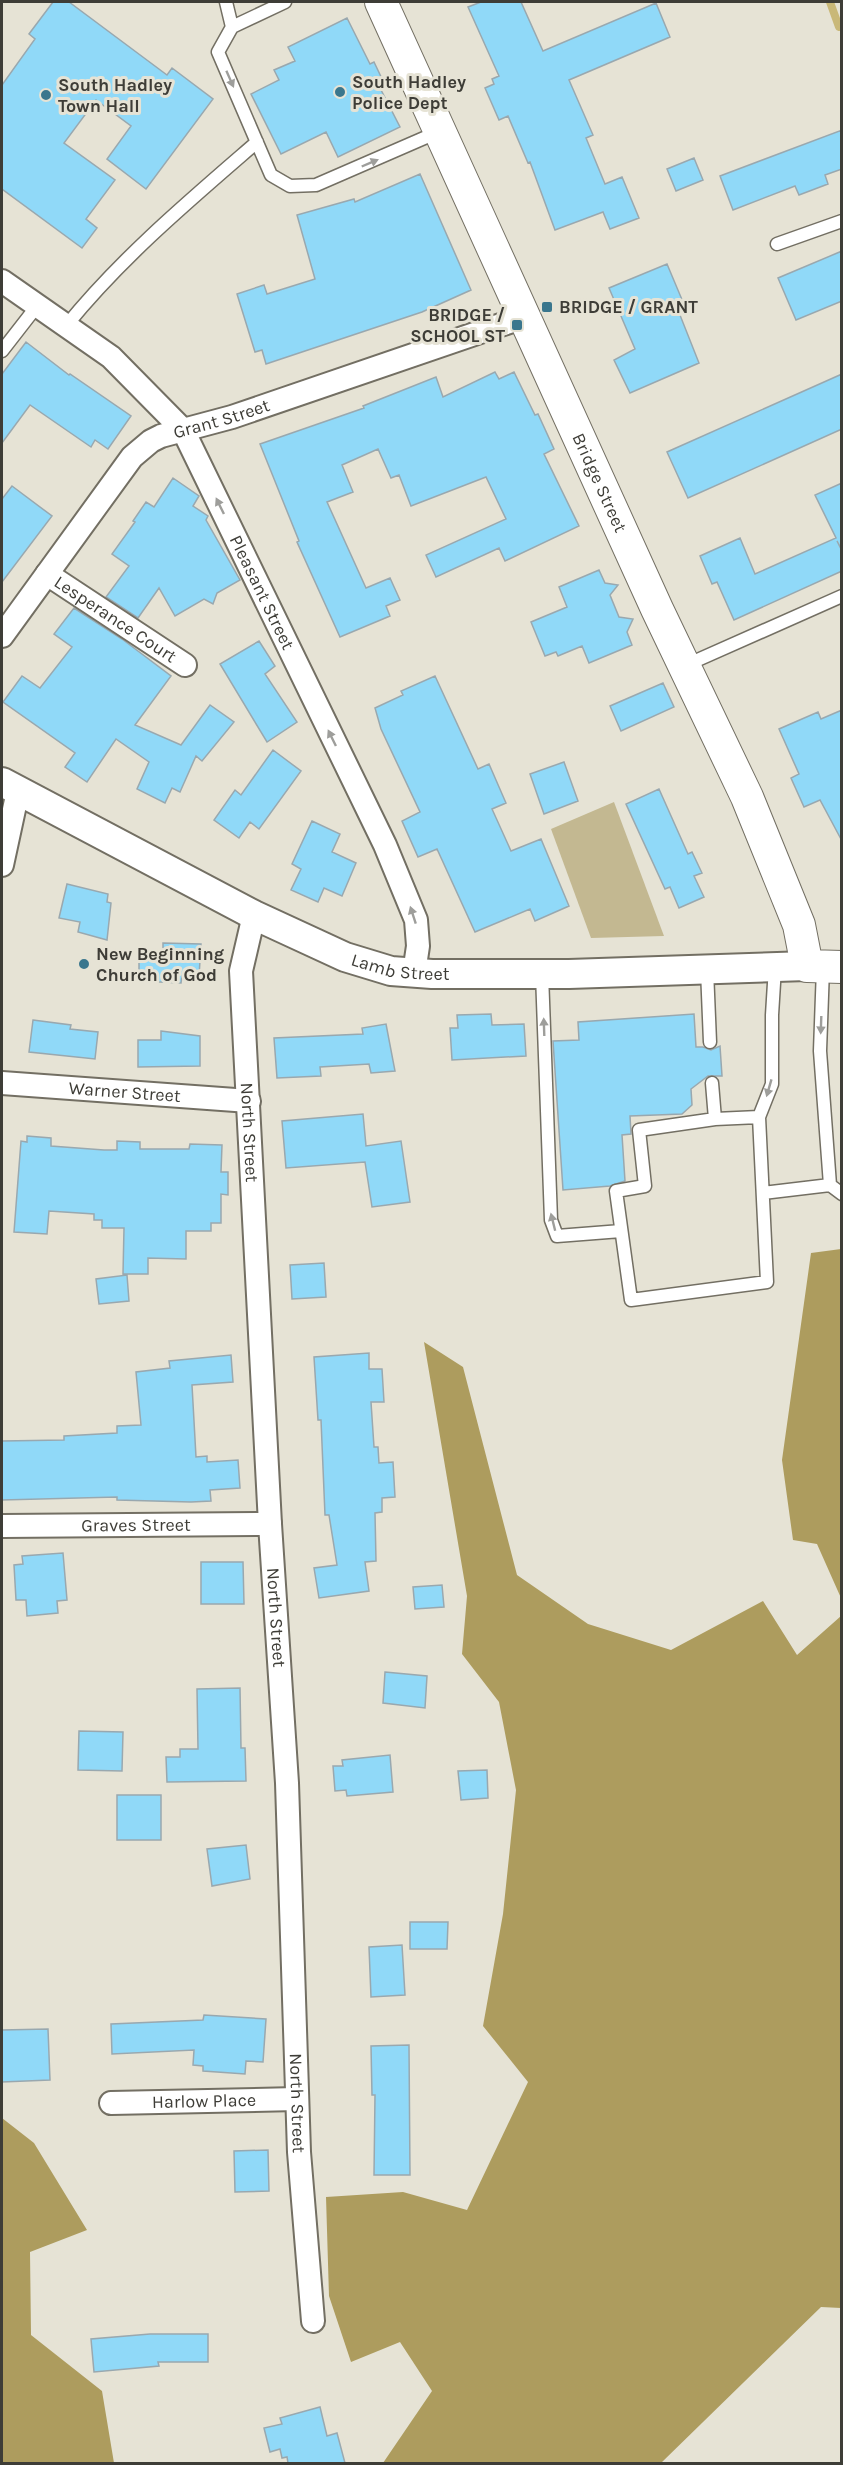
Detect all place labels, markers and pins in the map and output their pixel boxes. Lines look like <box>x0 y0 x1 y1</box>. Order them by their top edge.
place label: South Hadley Police Dept <box>352 71 466 114</box>
place label: South Hadley Town Hall <box>58 74 172 117</box>
marker: South Hadley Police Dept <box>333 85 347 99</box>
marker: South Hadley Town Hall <box>39 88 53 102</box>
place label: BRIDGE / GRANT <box>559 296 698 318</box>
marker: BRIDGE / GRANT <box>540 300 554 314</box>
place label: BRIDGE / SCHOOL ST <box>410 304 505 347</box>
marker: BRIDGE / SCHOOL ST <box>510 318 524 332</box>
place label: New Beginning Church of God <box>96 943 225 986</box>
marker: New Beginning Church of God <box>77 957 91 971</box>

